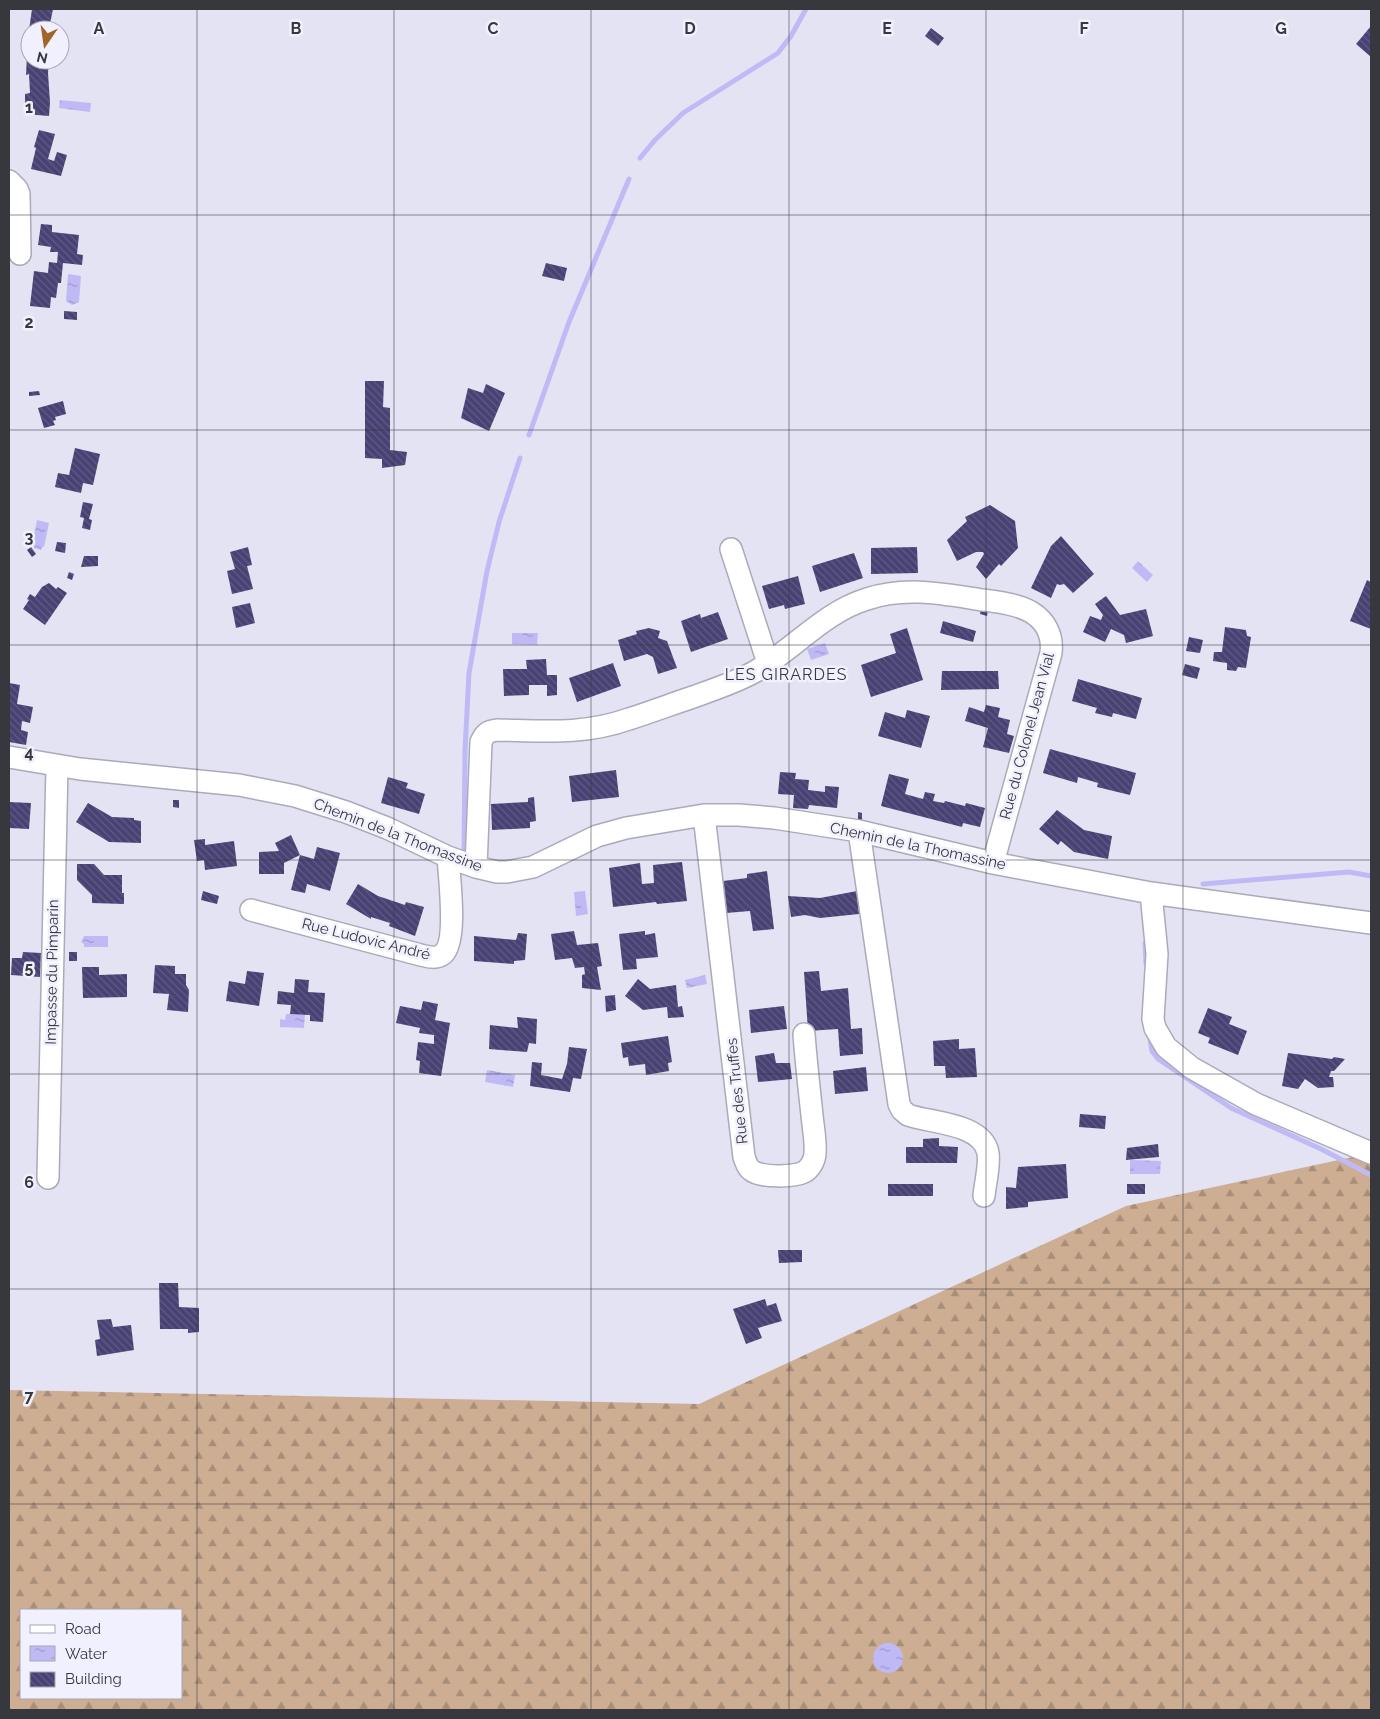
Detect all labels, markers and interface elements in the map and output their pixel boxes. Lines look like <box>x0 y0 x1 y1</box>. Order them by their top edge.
text: A <box>94 19 105 38</box>
text: B <box>291 19 302 38</box>
text: C <box>488 19 499 38</box>
text: D <box>684 19 696 38</box>
text: E <box>882 19 892 38</box>
text: F <box>1079 19 1089 38</box>
text: G <box>1275 19 1287 38</box>
north arrow <box>20 20 70 70</box>
text: N <box>35 49 49 67</box>
text: 1 <box>25 98 33 117</box>
text: 2 <box>24 313 34 332</box>
text: 3 <box>25 528 34 547</box>
street label: Rue du Colonel Jean Vial <box>996 650 1058 821</box>
district label: LES GIRARDES <box>725 665 847 684</box>
text: 4 <box>24 743 34 762</box>
street label: Chemin de la Thomassine <box>311 794 485 876</box>
street label: Chemin de la Thomassine <box>829 819 1008 873</box>
street label: Impasse du Pimparin <box>42 899 62 1045</box>
street label: Rue Ludovic André <box>300 914 432 964</box>
text: 5 <box>25 958 34 977</box>
street label: Rue des Truffes <box>722 1037 752 1145</box>
text: 6 <box>24 1173 34 1192</box>
text: 7 <box>25 1387 34 1406</box>
legend <box>20 1609 182 1699</box>
text: Road <box>65 1620 101 1638</box>
text: Water <box>65 1645 108 1663</box>
text: Building <box>65 1670 122 1688</box>

